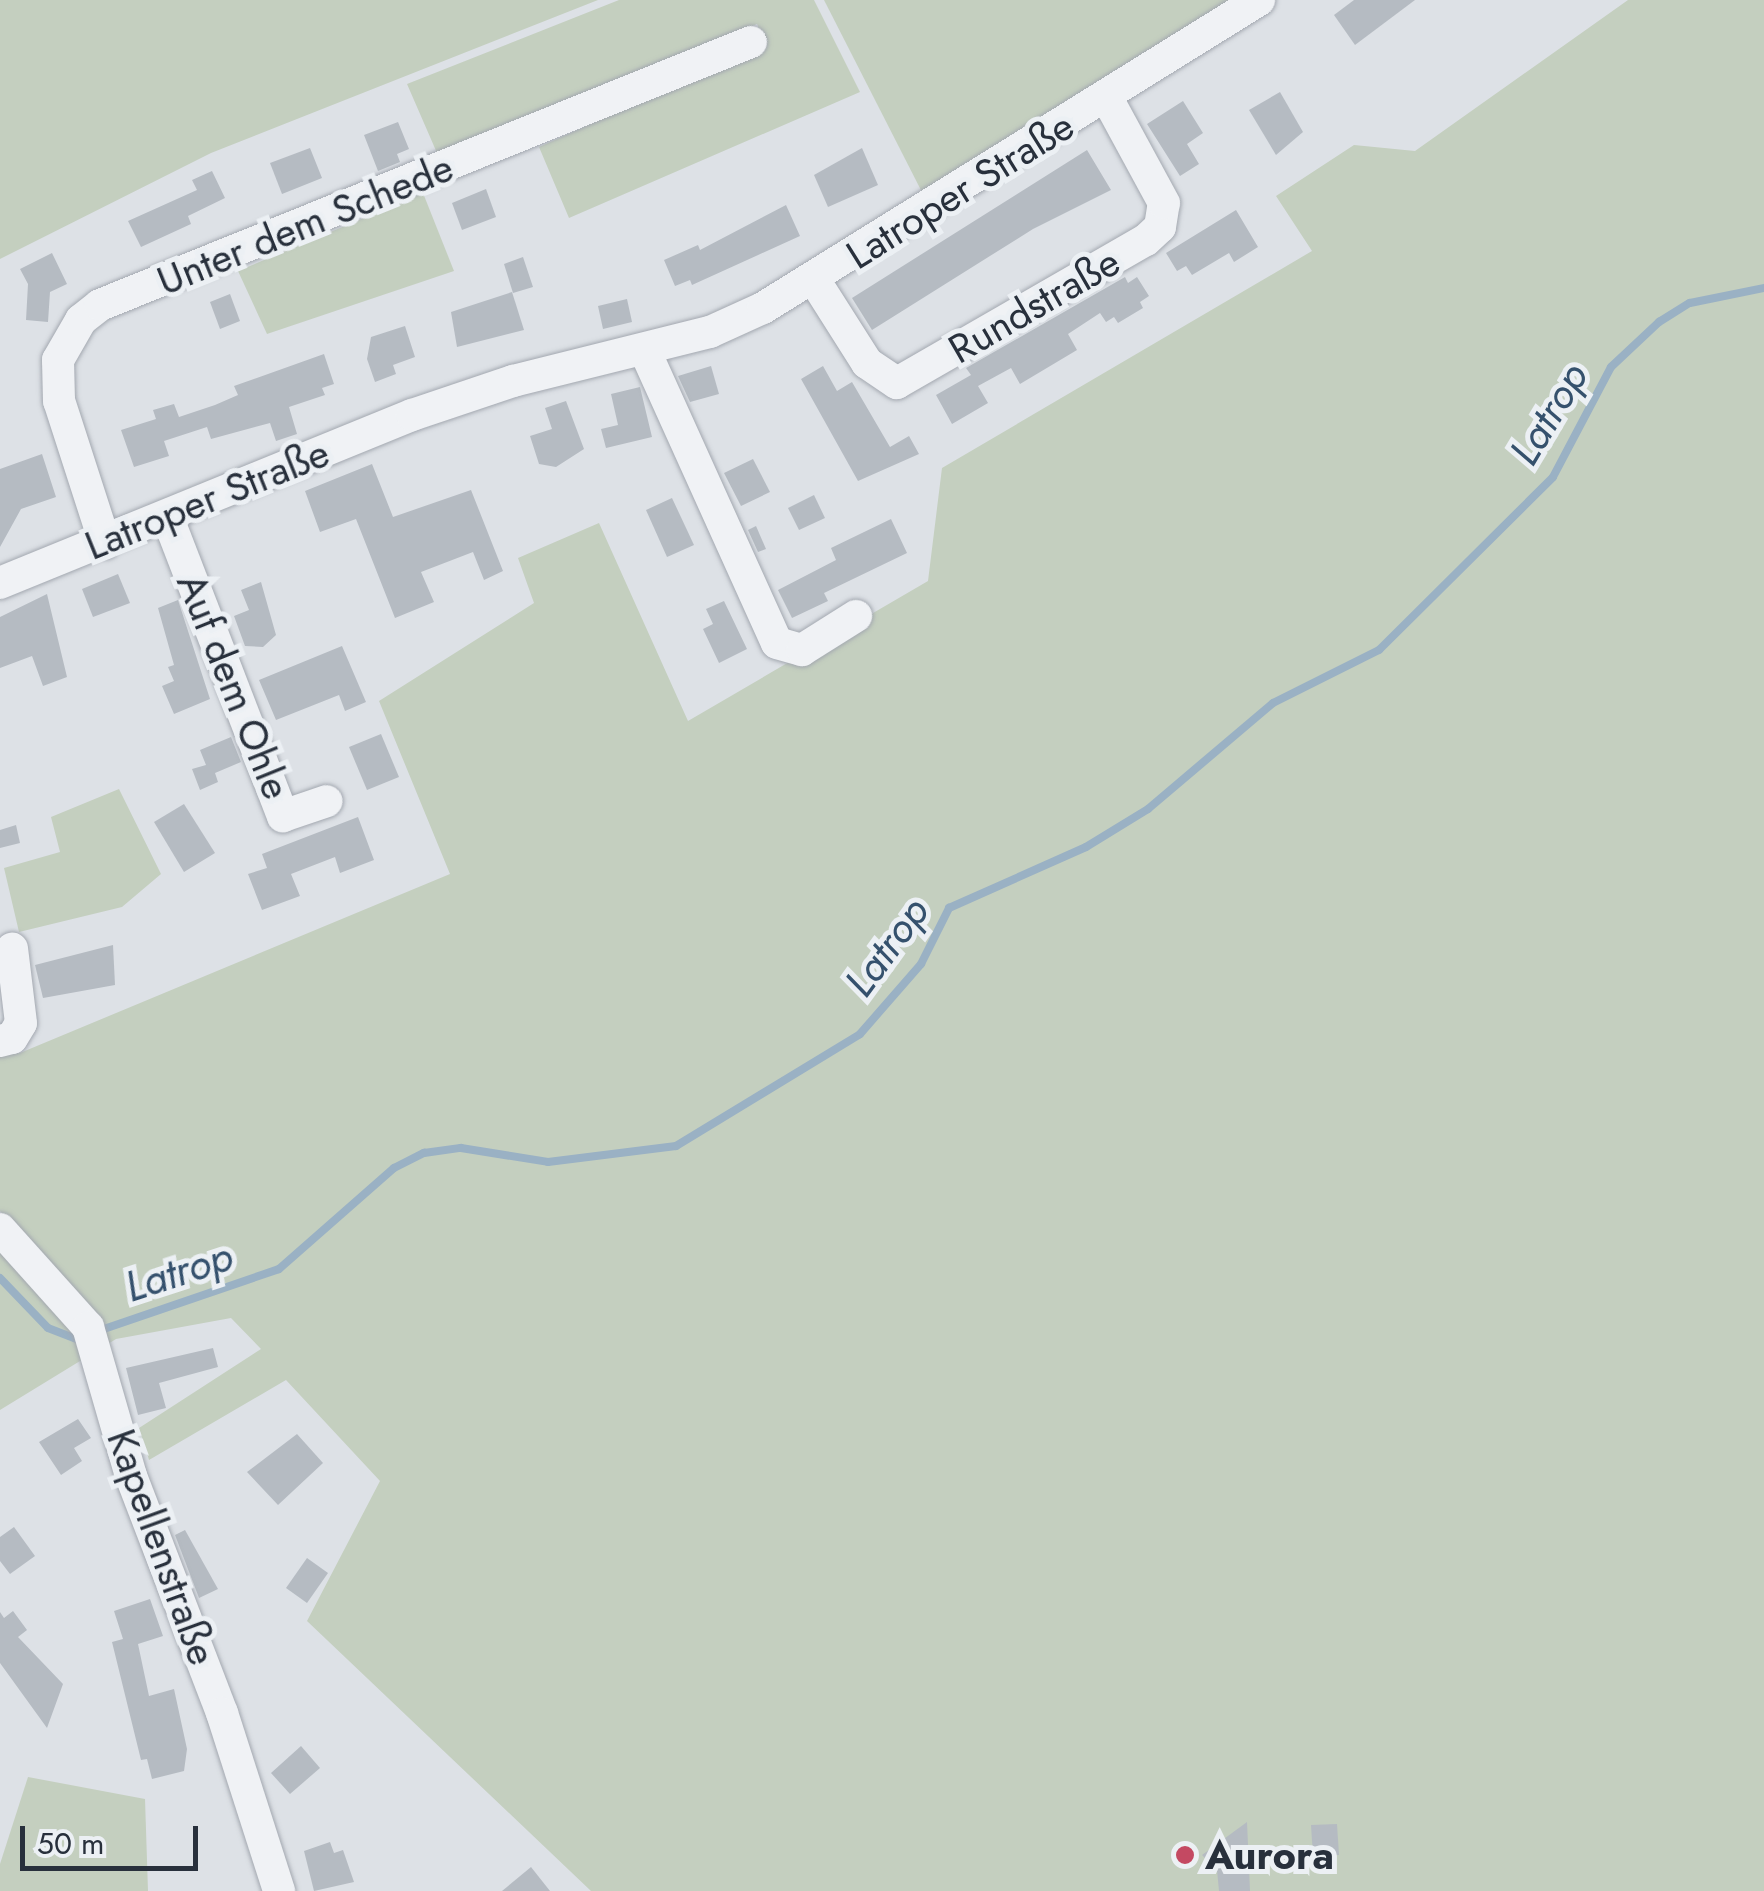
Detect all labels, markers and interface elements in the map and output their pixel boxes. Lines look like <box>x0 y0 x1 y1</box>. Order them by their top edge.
street label: Latroper Straße <box>838 101 1082 279</box>
street label: Unter dem Schede <box>150 143 460 305</box>
street label: Rundstraße <box>940 237 1128 373</box>
water label: Latrop <box>1499 354 1599 474</box>
street label: Latroper Straße <box>78 428 336 570</box>
street label: Auf dem Ohle <box>167 566 301 806</box>
water label: Latrop <box>834 888 940 1006</box>
water label: Latrop <box>119 1231 239 1313</box>
street label: Kapellenstraße <box>97 1423 227 1671</box>
scale bar <box>25 1806 202 1868</box>
text: 50 m <box>37 1822 104 1865</box>
place label: Aurora <box>1205 1831 1334 1879</box>
marker: Aurora <box>1174 1844 1196 1866</box>

